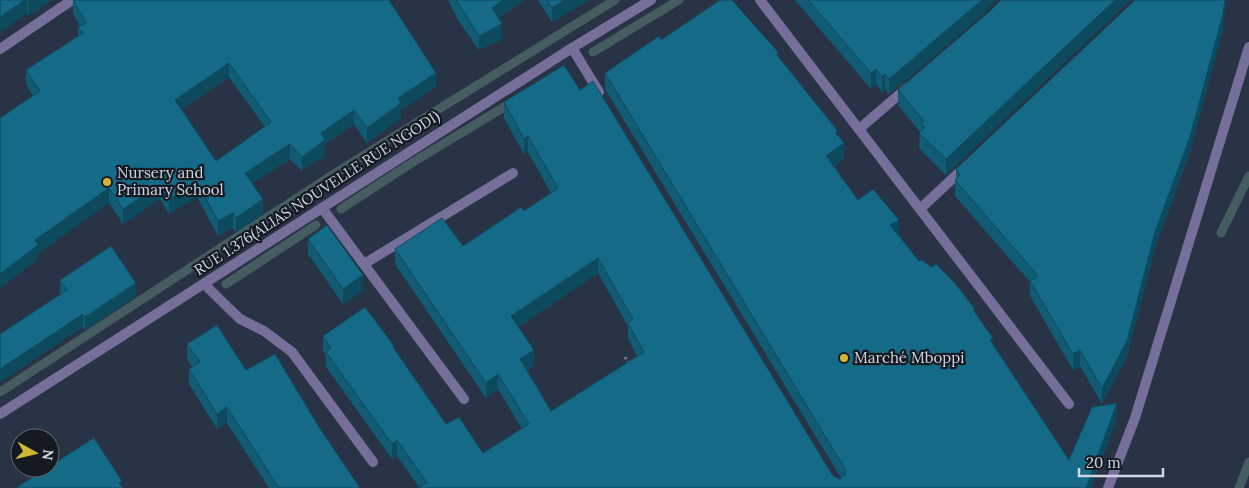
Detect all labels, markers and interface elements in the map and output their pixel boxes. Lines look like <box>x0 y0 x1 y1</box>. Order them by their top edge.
street label: RUE 1.376(ALIAS NOUVELLE RUE NGODI) <box>190 106 444 280</box>
place label: Nursery and Primary School <box>117 163 224 199</box>
marker: Nursery and Primary School <box>101 176 113 188</box>
place label: Marché Mboppi <box>854 348 964 367</box>
marker: Marché Mboppi <box>838 352 850 364</box>
north arrow <box>10 428 60 478</box>
scale bar <box>1079 446 1163 478</box>
text: N <box>38 448 58 462</box>
text: 20 m <box>1086 453 1121 472</box>

